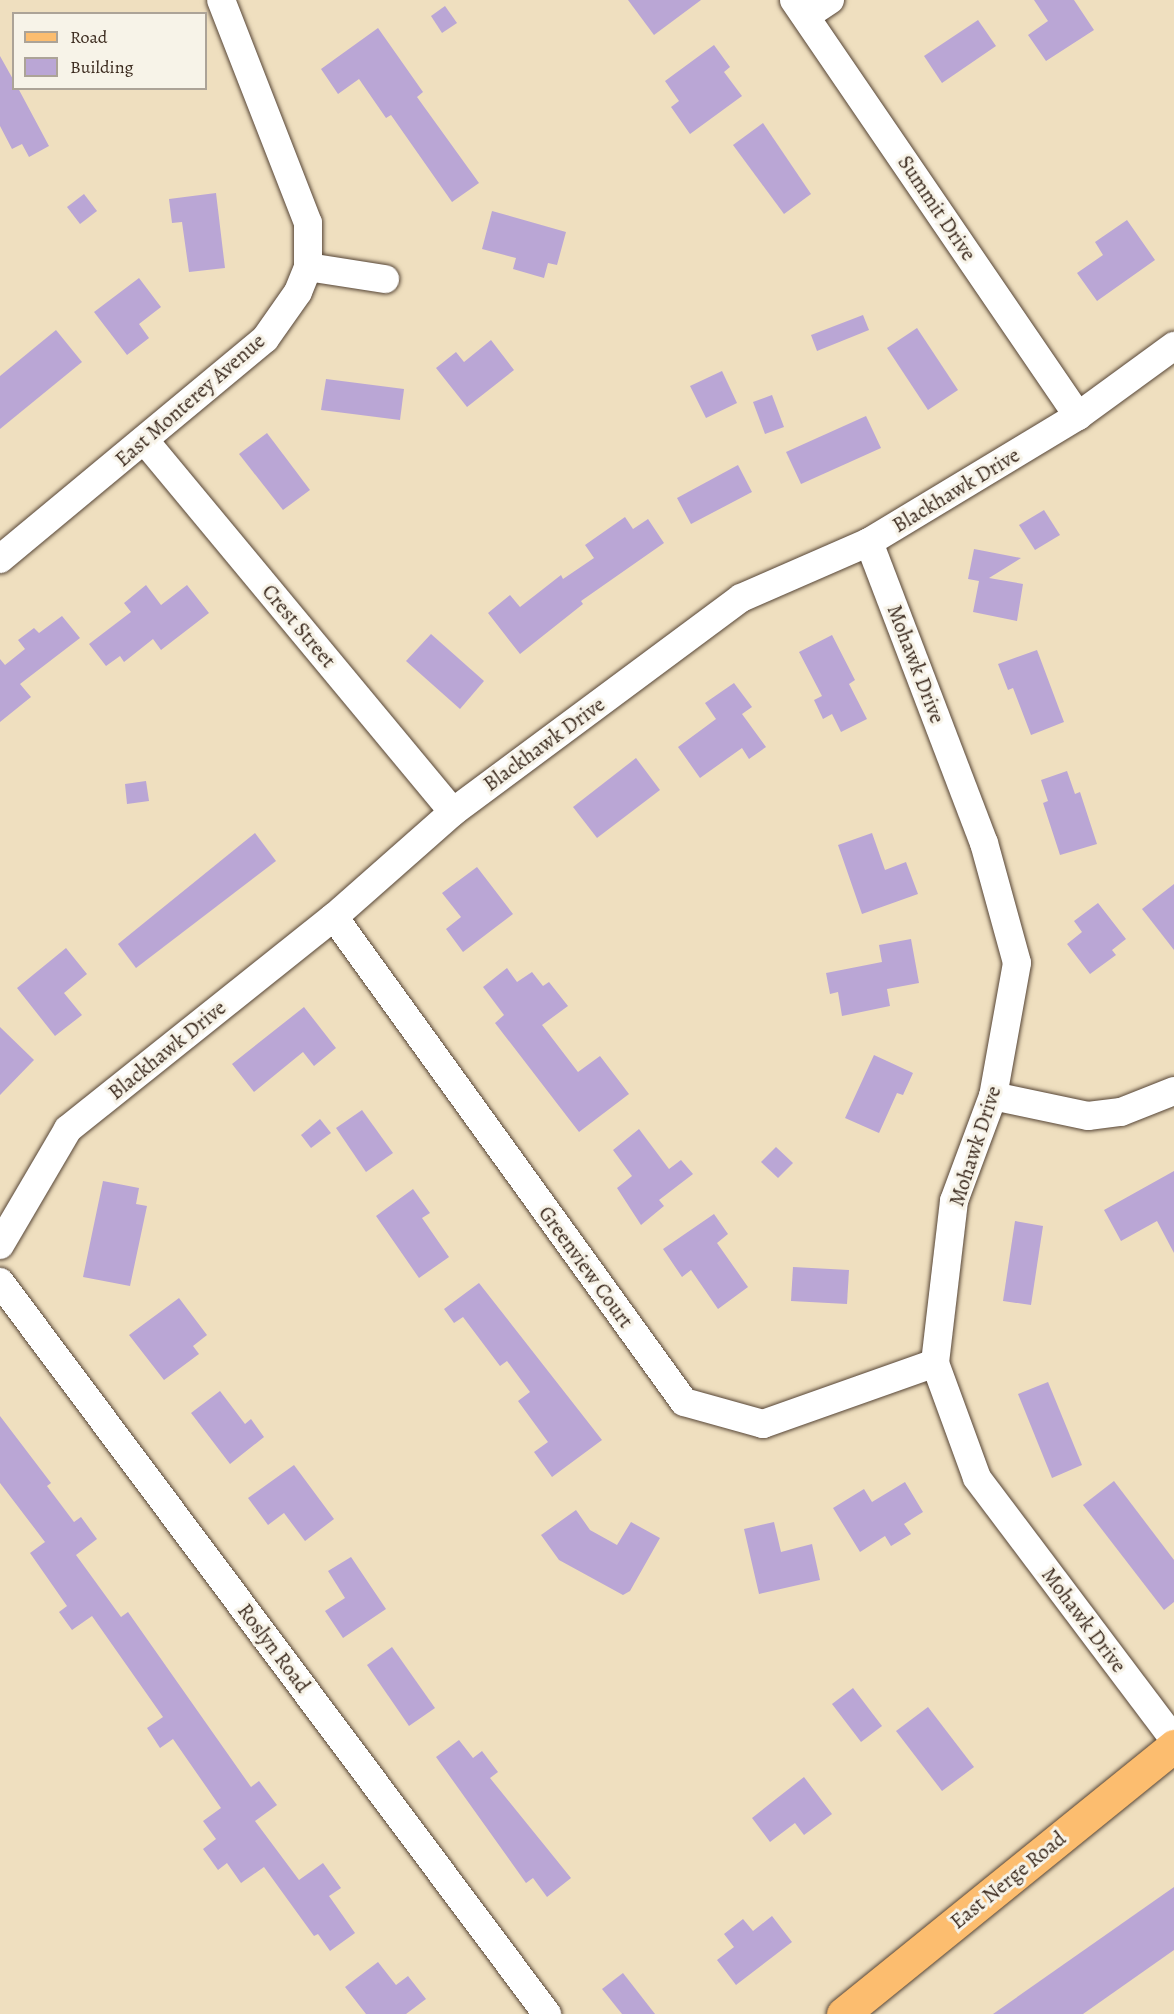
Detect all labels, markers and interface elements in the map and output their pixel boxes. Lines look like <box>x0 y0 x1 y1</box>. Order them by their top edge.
legend <box>12 12 207 90</box>
text: Road <box>70 25 107 49</box>
text: Building <box>70 55 134 79</box>
street label: Summit Drive <box>893 151 981 265</box>
street label: East Monterey Avenue <box>110 328 270 472</box>
street label: Blackhawk Drive <box>888 442 1024 538</box>
street label: Crest Street <box>257 579 341 673</box>
street label: Mohawk Drive <box>882 601 950 727</box>
street label: Blackhawk Drive <box>478 692 610 796</box>
street label: Blackhawk Drive <box>103 995 231 1105</box>
street label: Mohawk Drive <box>944 1083 1006 1209</box>
street label: Greenview Court <box>533 1201 639 1333</box>
street label: Mohawk Drive <box>1036 1563 1132 1677</box>
street label: Roslyn Road <box>232 1598 316 1698</box>
street label: East Nerge Road <box>945 1826 1071 1934</box>

